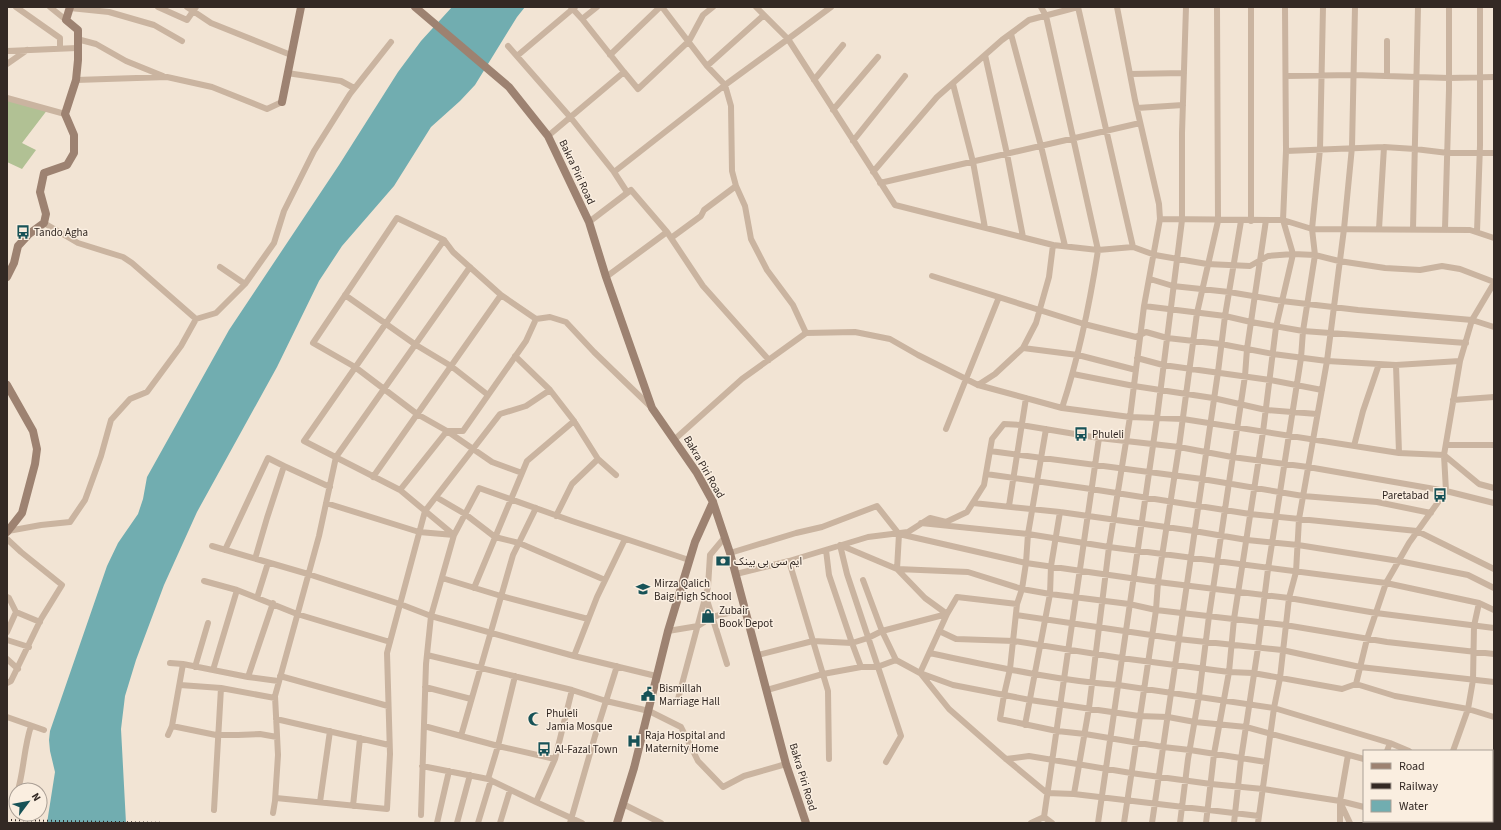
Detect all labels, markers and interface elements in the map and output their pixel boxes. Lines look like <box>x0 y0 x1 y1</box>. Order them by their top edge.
street label: Bakra Piri Road <box>555 137 599 207</box>
bus stop icon: Tando Agha <box>15 224 31 240</box>
place label: Tando Agha <box>34 225 88 240</box>
bus stop icon: Phuleli <box>1073 426 1089 442</box>
place label: Phuleli <box>1092 427 1124 442</box>
street label: Bakra Piri Road <box>680 433 728 501</box>
bus stop icon: Paretabad <box>1432 487 1448 503</box>
place label: Paretabad <box>1382 488 1429 503</box>
bank icon: ایم سی بی بینک <box>715 553 731 569</box>
place label: ایم سی بی بینک <box>734 554 802 570</box>
place label: Mirza Qalich Baig High School <box>654 576 732 604</box>
school or university icon: Mirza Qalich Baig High School <box>635 581 651 597</box>
place label: Zubair Book Depot <box>719 603 773 631</box>
shop icon: Zubair Book Depot <box>700 608 716 624</box>
place label: Bismillah Marriage Hall <box>659 681 720 709</box>
public building icon: Bismillah Marriage Hall <box>640 686 656 702</box>
place label: Phuleli Jamia Mosque <box>546 706 613 734</box>
mosque icon: Phuleli Jamia Mosque <box>527 711 543 727</box>
place label: Raja Hospital and Maternity Home <box>645 728 725 756</box>
hospital icon: Raja Hospital and Maternity Home <box>626 733 642 749</box>
bus stop icon: Al-Fazal Town <box>536 741 552 757</box>
street label: Bakra Piri Road <box>786 741 820 813</box>
place label: Al-Fazal Town <box>555 742 618 757</box>
legend <box>1363 750 1493 822</box>
text: Road <box>1399 758 1425 775</box>
text: Railway <box>1399 778 1438 795</box>
north arrow <box>8 782 48 822</box>
text: N <box>28 790 44 804</box>
text: Water <box>1399 798 1429 815</box>

